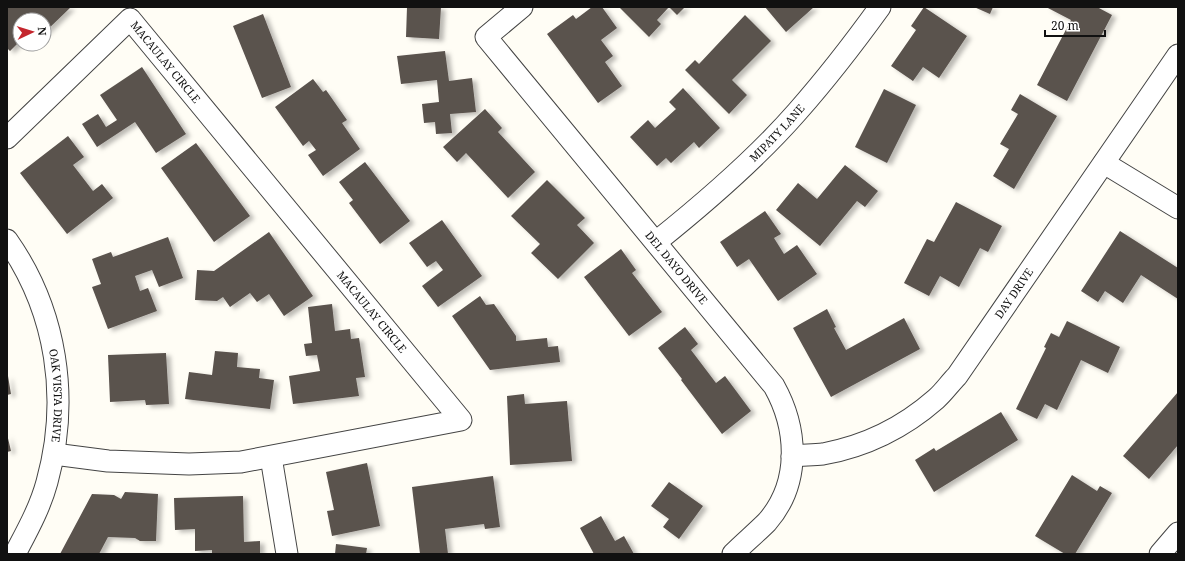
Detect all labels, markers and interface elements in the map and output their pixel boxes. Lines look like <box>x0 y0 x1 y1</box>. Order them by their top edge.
north arrow <box>12 12 52 52</box>
scale bar <box>1045 12 1105 38</box>
text: 20 m <box>1051 17 1079 34</box>
street label: MACAULAY CIRCLE <box>128 18 204 106</box>
text: N <box>35 26 50 36</box>
street label: MIPATY LANE <box>746 101 808 165</box>
street label: DEL DAYO DRIVE <box>642 228 711 307</box>
street label: DAY DRIVE <box>991 265 1036 321</box>
street label: MACAULAY CIRCLE <box>334 268 411 356</box>
street label: OAK VISTA DRIVE <box>46 347 66 443</box>

